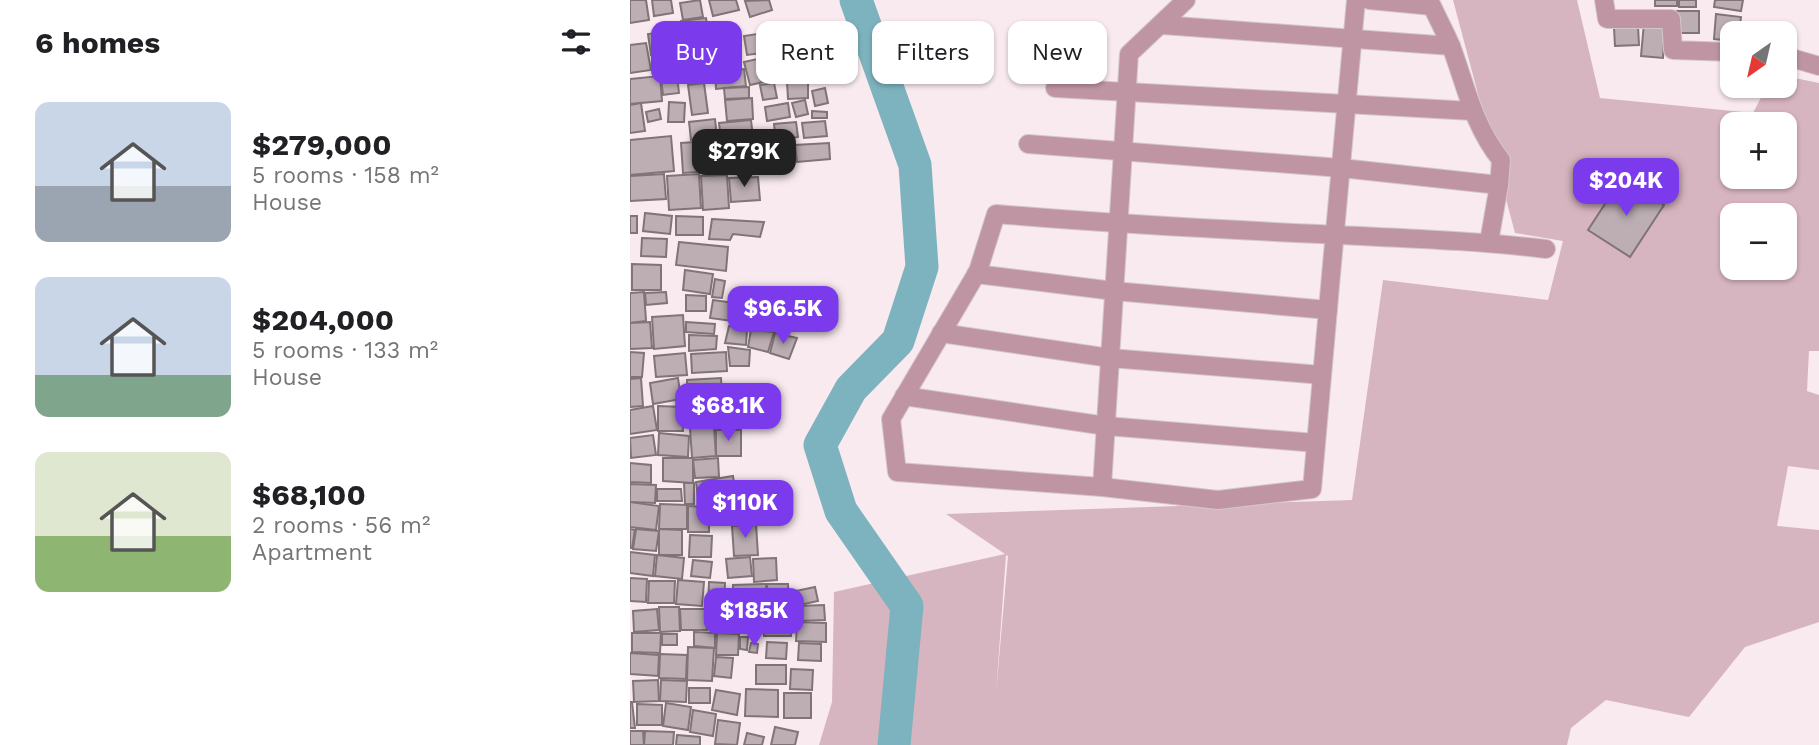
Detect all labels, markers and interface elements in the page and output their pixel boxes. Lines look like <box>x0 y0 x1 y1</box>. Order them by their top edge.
chip: Buy <box>651 21 742 84</box>
chip: Rent <box>756 21 858 84</box>
chip: Filters <box>872 21 994 84</box>
chip: New <box>1008 21 1107 84</box>
north arrow <box>1720 21 1797 98</box>
map controls <box>1720 21 1797 280</box>
icon: filters <box>557 23 595 61</box>
text: 6 homes <box>35 25 160 60</box>
button: + <box>1720 112 1797 189</box>
text: $279,000 <box>252 127 392 162</box>
icon: home <box>91 130 175 214</box>
pin: $279K <box>695 130 793 189</box>
text: $279K <box>708 138 780 165</box>
pin: $204K <box>1577 158 1675 218</box>
text: 5 rooms · 158 m² <box>252 162 439 189</box>
text: $204K <box>1589 167 1663 194</box>
text: House <box>252 189 322 216</box>
button: − <box>1720 203 1797 280</box>
pin: $96.5K <box>726 286 840 346</box>
text: $96.5K <box>743 295 823 322</box>
text: $204,000 <box>252 302 394 337</box>
icon: home <box>91 305 175 389</box>
text: 5 rooms · 133 m² <box>252 337 438 364</box>
text: House <box>252 364 322 391</box>
pin: $68.1K <box>671 384 785 443</box>
text: $68.1K <box>691 392 765 419</box>
text: $68,100 <box>252 477 366 512</box>
icon: home <box>91 480 175 564</box>
pin: $110K <box>696 480 794 540</box>
text: $110K <box>712 489 778 516</box>
text: 2 rooms · 56 m² <box>252 512 430 539</box>
text: Apartment <box>252 539 372 566</box>
pin: $185K <box>705 588 803 648</box>
text: $185K <box>720 597 788 624</box>

